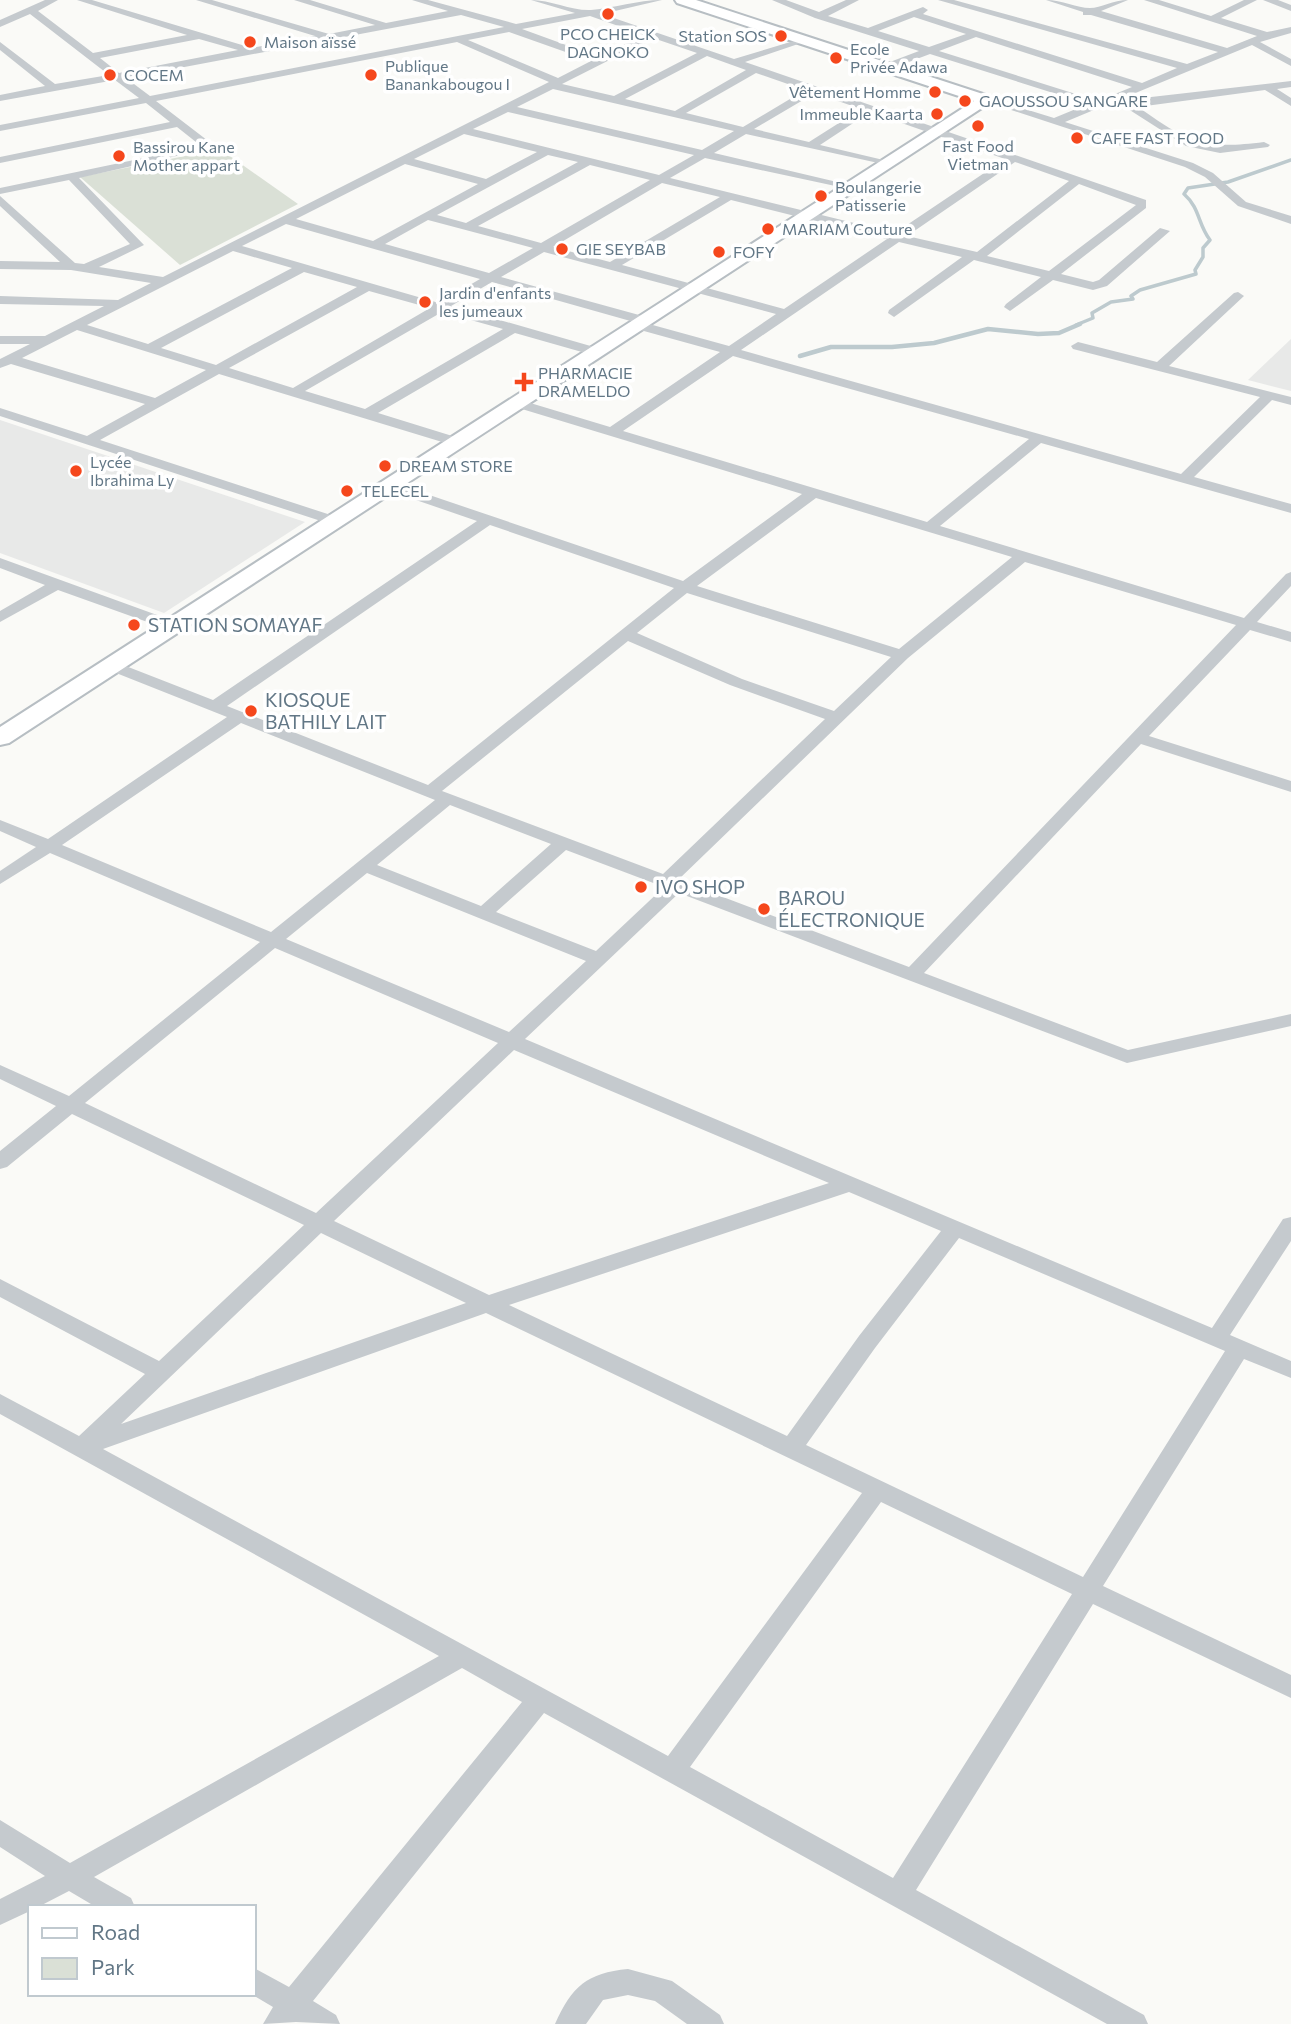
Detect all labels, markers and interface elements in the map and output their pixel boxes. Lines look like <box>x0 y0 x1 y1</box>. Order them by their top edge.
marker: PCO CHEICK DAGNOKO <box>600 6 616 22</box>
place label: PCO CHEICK DAGNOKO <box>560 24 656 61</box>
place label: Station SOS <box>679 26 767 45</box>
marker: Station SOS <box>773 28 789 44</box>
place label: Maison aïssé <box>264 32 356 51</box>
marker: Maison aïssé <box>242 34 258 50</box>
place label: Ecole Privée Adawa <box>850 39 948 76</box>
marker: Ecole Privée Adawa <box>828 50 844 66</box>
place label: Publique Banankabougou I <box>385 56 510 93</box>
place label: COCEM <box>124 65 184 84</box>
marker: COCEM <box>102 67 118 83</box>
marker: Publique Banankabougou I <box>363 67 379 83</box>
place label: Vêtement Homme <box>789 82 921 101</box>
marker: Vêtement Homme <box>927 84 943 100</box>
place label: GAOUSSOU SANGARE <box>979 91 1148 110</box>
marker: GAOUSSOU SANGARE <box>957 93 973 109</box>
place label: Immeuble Kaarta <box>799 104 923 123</box>
marker: Immeuble Kaarta <box>929 106 945 122</box>
marker: Fast Food Vietman <box>970 118 986 134</box>
place label: CAFE FAST FOOD <box>1091 128 1224 147</box>
marker: CAFE FAST FOOD <box>1069 130 1085 146</box>
place label: Fast Food Vietman <box>942 136 1014 173</box>
place label: Bassirou Kane Mother appart <box>133 137 240 174</box>
marker: Bassirou Kane Mother appart <box>111 148 127 164</box>
place label: Boulangerie Patisserie <box>835 177 921 214</box>
marker: Boulangerie Patisserie <box>813 188 829 204</box>
place label: MARIAM Couture <box>782 219 912 238</box>
marker: MARIAM Couture <box>760 221 776 237</box>
place label: GIE SEYBAB <box>576 239 666 258</box>
marker: GIE SEYBAB <box>554 241 570 257</box>
place label: FOFY <box>733 242 775 261</box>
marker: FOFY <box>711 244 727 260</box>
place label: Jardin d'enfants les jumeaux <box>439 283 551 320</box>
marker: Jardin d'enfants les jumeaux <box>417 294 433 310</box>
place label: PHARMACIE DRAMELDO <box>538 363 633 400</box>
marker: PHARMACIE DRAMELDO <box>516 374 532 390</box>
place label: Lycée Ibrahima Ly <box>90 452 174 489</box>
place label: DREAM STORE <box>399 456 513 475</box>
marker: DREAM STORE <box>377 458 393 474</box>
marker: Lycée Ibrahima Ly <box>68 463 84 479</box>
place label: TELECEL <box>361 481 429 500</box>
marker: TELECEL <box>339 483 355 499</box>
place label: STATION SOMAYAF <box>148 613 323 636</box>
marker: STATION SOMAYAF <box>126 617 142 633</box>
place label: KIOSQUE BATHILY LAIT <box>265 688 387 733</box>
marker: KIOSQUE BATHILY LAIT <box>243 703 259 719</box>
place label: IVO SHOP <box>655 875 745 898</box>
marker: IVO SHOP <box>633 879 649 895</box>
place label: BAROU ÉLECTRONIQUE <box>778 886 925 931</box>
marker: BAROU ÉLECTRONIQUE <box>756 901 772 917</box>
legend <box>28 1905 256 1996</box>
text: Road <box>91 1919 140 1944</box>
text: Park <box>91 1954 135 1979</box>

